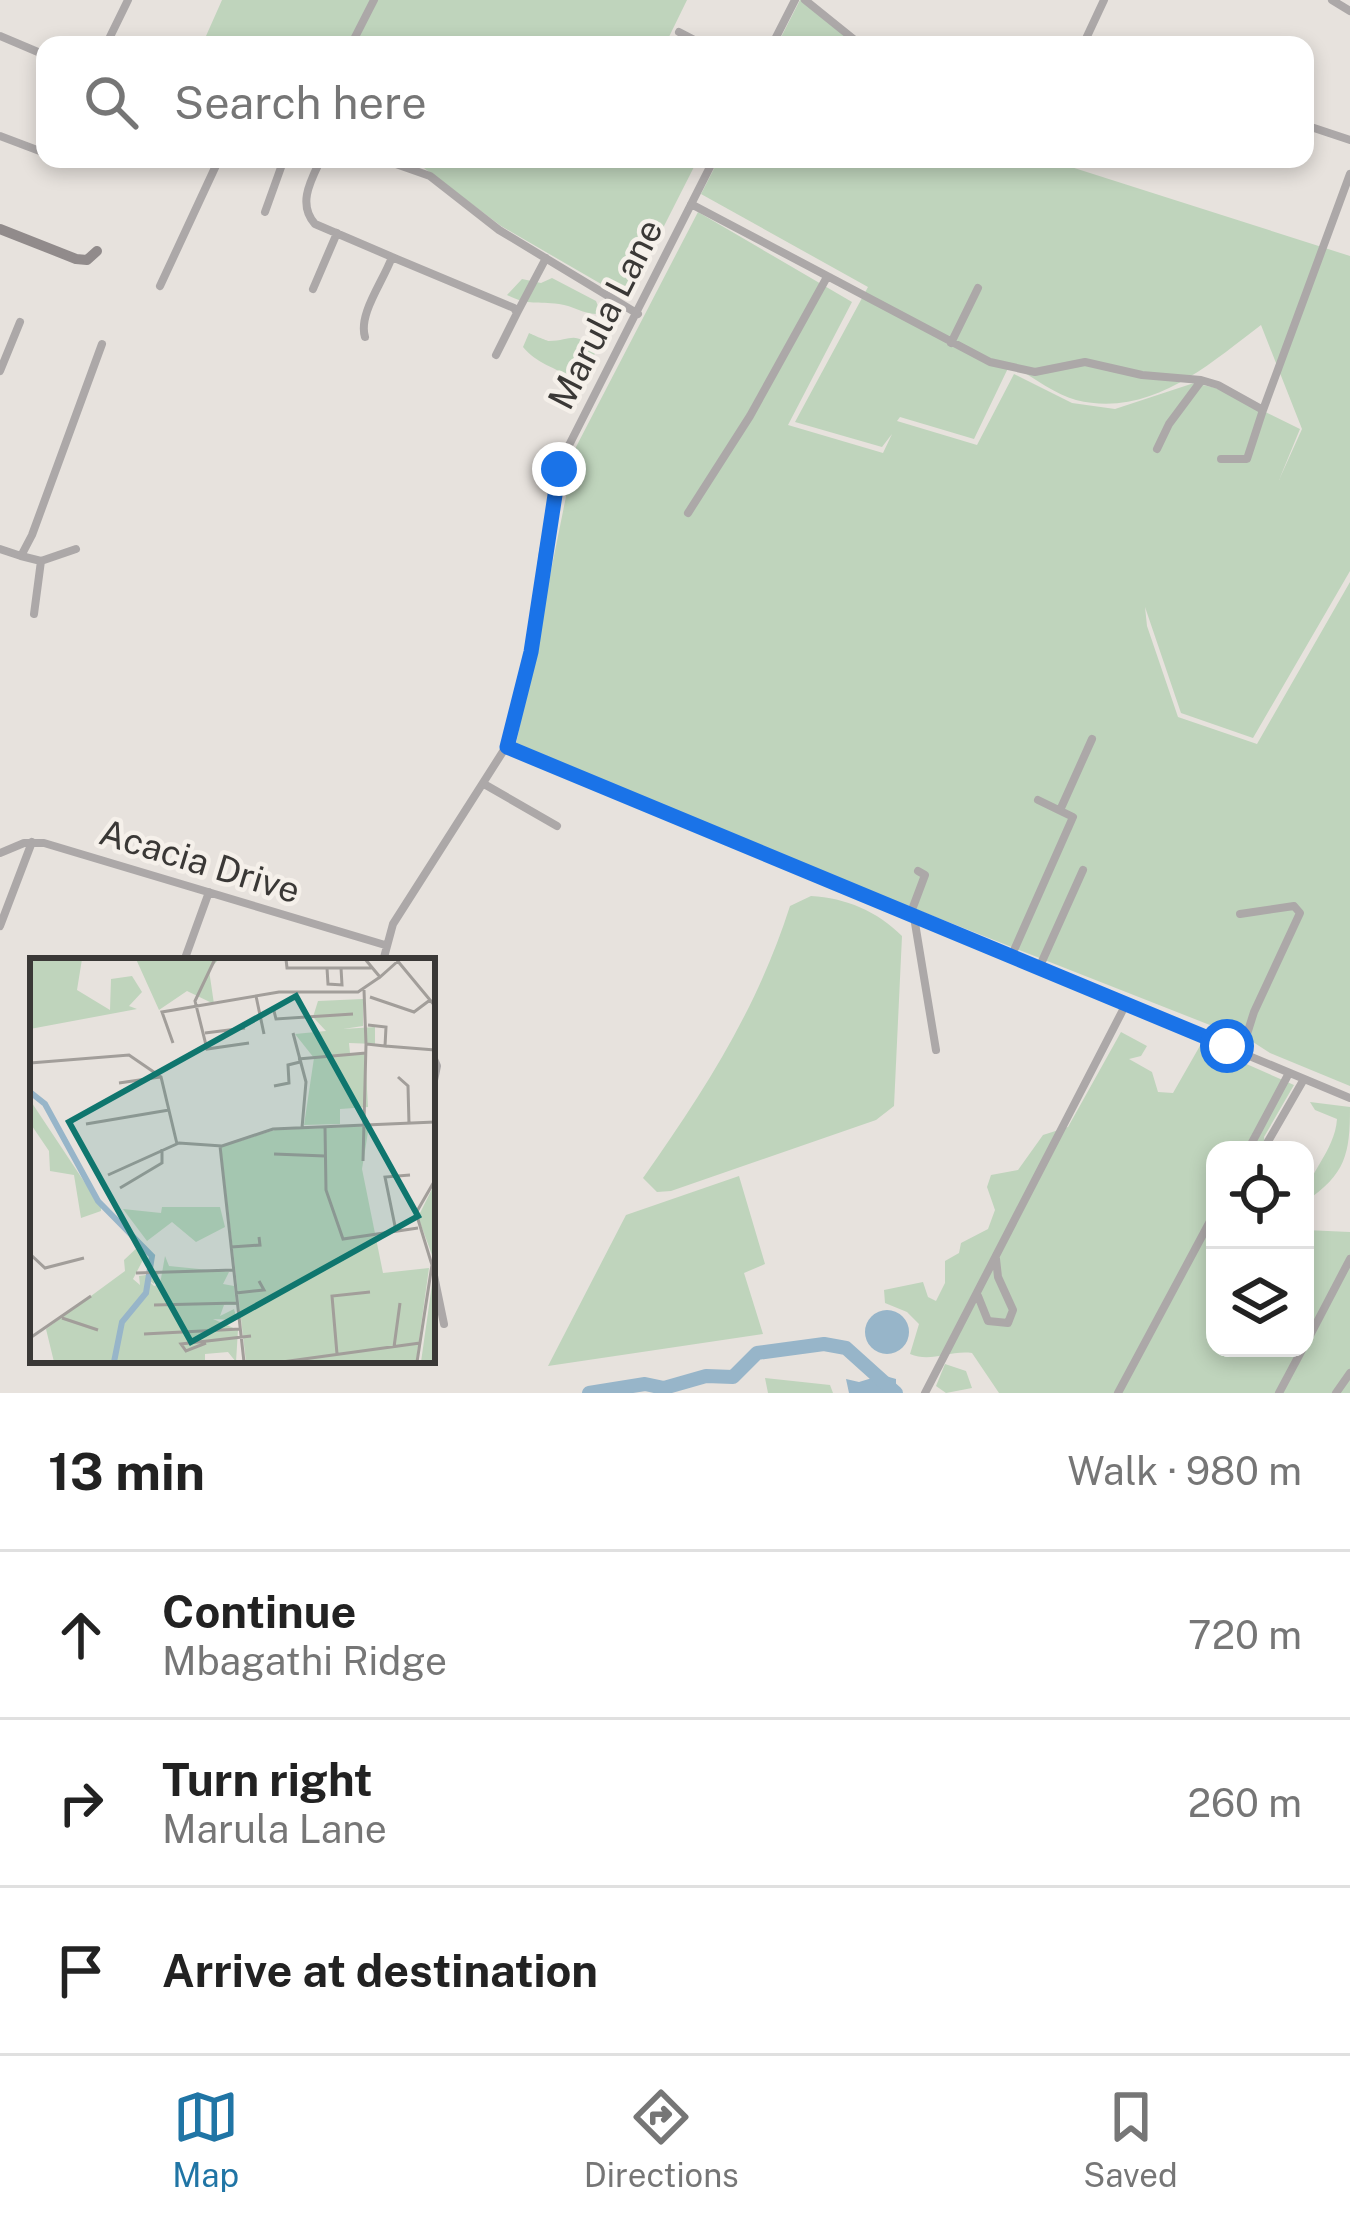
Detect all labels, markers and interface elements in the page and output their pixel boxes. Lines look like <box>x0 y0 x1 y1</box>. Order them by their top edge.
search box <box>36 36 1314 168</box>
icon: search <box>78 69 144 135</box>
text: Search here <box>174 76 427 129</box>
street label: Marula Lane <box>539 212 671 416</box>
route end <box>532 442 586 496</box>
street label: Acacia Drive <box>95 811 305 911</box>
inset map <box>30 958 435 1363</box>
route start <box>1200 1019 1254 1073</box>
map controls <box>1206 1141 1314 1357</box>
button: locate <box>1206 1141 1314 1249</box>
button: layers <box>1206 1249 1314 1357</box>
text: 13 min <box>48 1442 205 1501</box>
text: Walk · 980 m <box>1068 1448 1302 1494</box>
text: Continue <box>162 1585 356 1638</box>
icon: ahead <box>48 1602 114 1668</box>
text: 720 m <box>1188 1612 1302 1658</box>
text: Mbagathi Ridge <box>162 1638 447 1684</box>
text: Turn right <box>162 1753 373 1806</box>
icon: right <box>48 1770 114 1836</box>
text: 260 m <box>1188 1780 1302 1826</box>
text: Marula Lane <box>162 1806 387 1852</box>
icon: arrive <box>48 1938 114 2004</box>
text: Arrive at destination <box>162 1944 598 1997</box>
tab: Map <box>172 2084 239 2194</box>
tab: Directions <box>584 2084 739 2194</box>
tab: Saved <box>1083 2084 1178 2194</box>

